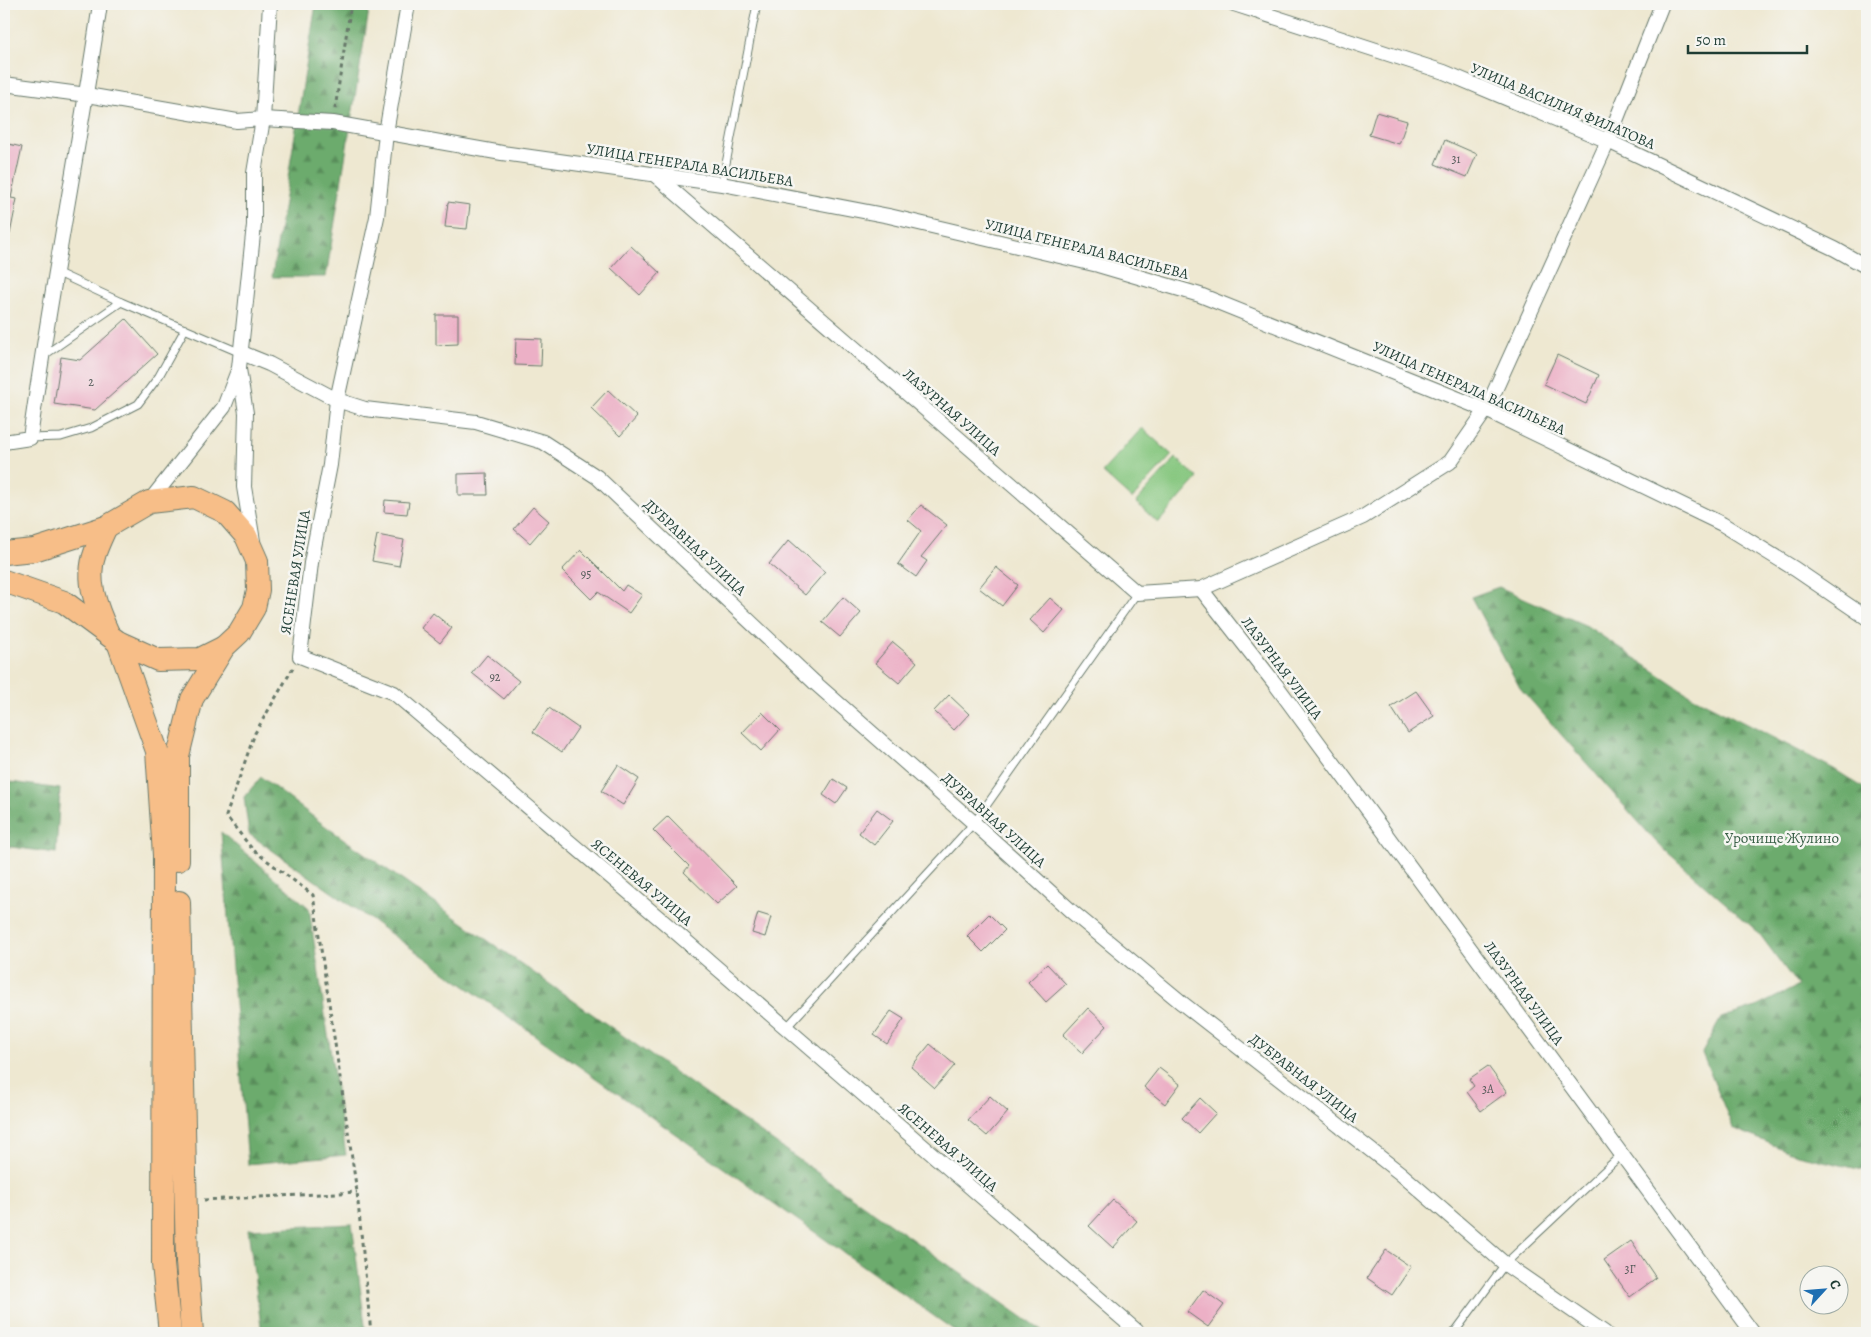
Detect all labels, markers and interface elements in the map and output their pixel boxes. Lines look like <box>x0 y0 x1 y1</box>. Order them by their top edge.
scale bar <box>1688 22 1807 54</box>
text: 50 m <box>1696 30 1726 50</box>
street label: УЛИЦА ВАСИЛИЯ ФИЛАТОВА <box>1468 58 1659 154</box>
street label: УЛИЦА ГЕНЕРАЛА ВАСИЛЬЕВА <box>585 139 795 191</box>
house number: 31 <box>1451 151 1461 167</box>
street label: УЛИЦА ГЕНЕРАЛА ВАСИЛЬЕВА <box>983 214 1191 284</box>
street label: УЛИЦА ГЕНЕРАЛА ВАСИЛЬЕВА <box>1369 336 1569 440</box>
street label: ЛАЗУРНАЯ УЛИЦА <box>899 364 1005 460</box>
house number: 2 <box>88 374 94 390</box>
street label: ДУБРАВНАЯ УЛИЦА <box>639 494 751 600</box>
street label: ЯСЕНЕВАЯ УЛИЦА <box>275 508 315 636</box>
house number: 95 <box>581 566 591 582</box>
street label: ЛАЗУРНАЯ УЛИЦА <box>1237 613 1327 724</box>
house number: 92 <box>489 669 501 685</box>
street label: ДУБРАВНАЯ УЛИЦА <box>938 768 1050 872</box>
park label: Урочище Жулино <box>1725 828 1839 848</box>
street label: ЯСЕНЕВАЯ УЛИЦА <box>587 834 697 930</box>
street label: ЛАЗУРНАЯ УЛИЦА <box>1480 937 1569 1049</box>
street label: ДУБРАВНАЯ УЛИЦА <box>1245 1029 1363 1127</box>
house number: 3А <box>1482 1081 1495 1097</box>
street label: ЯСЕНЕВАЯ УЛИЦА <box>894 1098 1002 1196</box>
house number: 3Г <box>1625 1261 1636 1277</box>
north arrow <box>1798 1264 1848 1314</box>
text: С <box>1825 1276 1846 1293</box>

